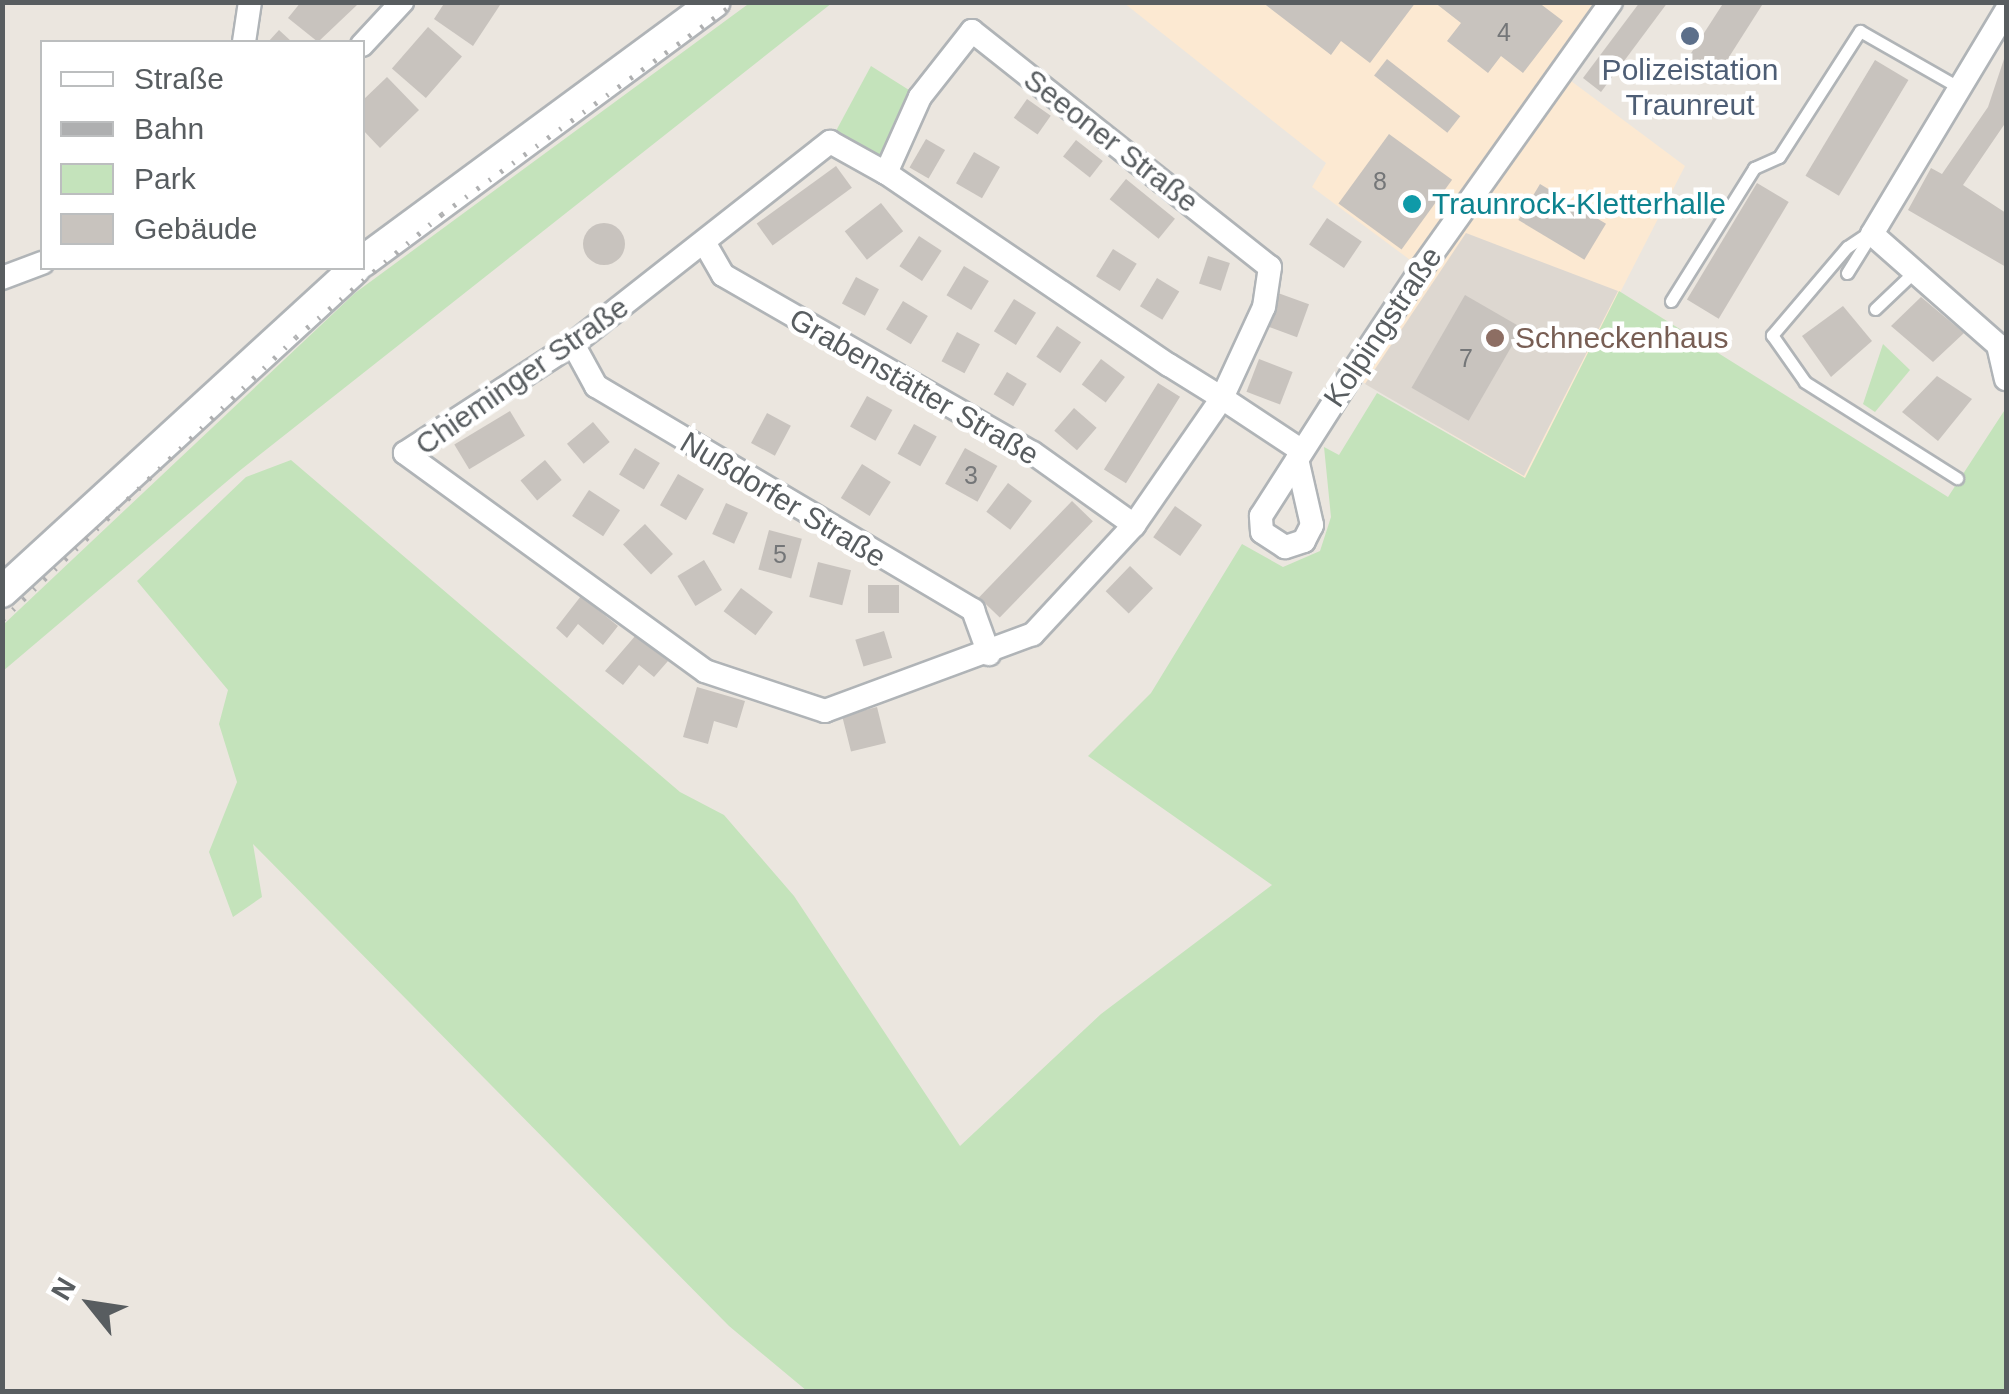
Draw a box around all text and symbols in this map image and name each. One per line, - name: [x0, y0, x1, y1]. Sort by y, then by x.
- house number: 4: [1497, 17, 1511, 47]
- marker: Polizeistation Traunreut: [1679, 25, 1701, 47]
- legend: [40, 40, 365, 270]
- place label: Polizeistation Traunreut: [1602, 52, 1778, 122]
- text: Straße: [134, 62, 224, 95]
- street label: Seeoner Straße: [1016, 62, 1206, 220]
- text: Bahn: [134, 112, 204, 145]
- text: Park: [134, 162, 196, 195]
- house number: 8: [1373, 166, 1387, 196]
- place label: Traunrock-Kletterhalle: [1432, 186, 1726, 222]
- marker: Traunrock-Kletterhalle: [1401, 193, 1423, 215]
- text: Gebäude: [134, 212, 257, 245]
- street label: Kolpingstraße: [1316, 240, 1450, 414]
- street label: Chieminger Straße: [409, 289, 635, 463]
- street label: Grabenstätter Straße: [783, 301, 1045, 473]
- place label: Schneckenhaus: [1515, 320, 1728, 356]
- marker: Schneckenhaus: [1484, 327, 1506, 349]
- house number: 7: [1459, 343, 1473, 373]
- street label: Nußdorfer Straße: [674, 424, 892, 576]
- house number: 3: [964, 460, 978, 490]
- house number: 5: [773, 539, 787, 569]
- north arrow: [40, 1254, 140, 1354]
- text: N: [45, 1272, 82, 1305]

